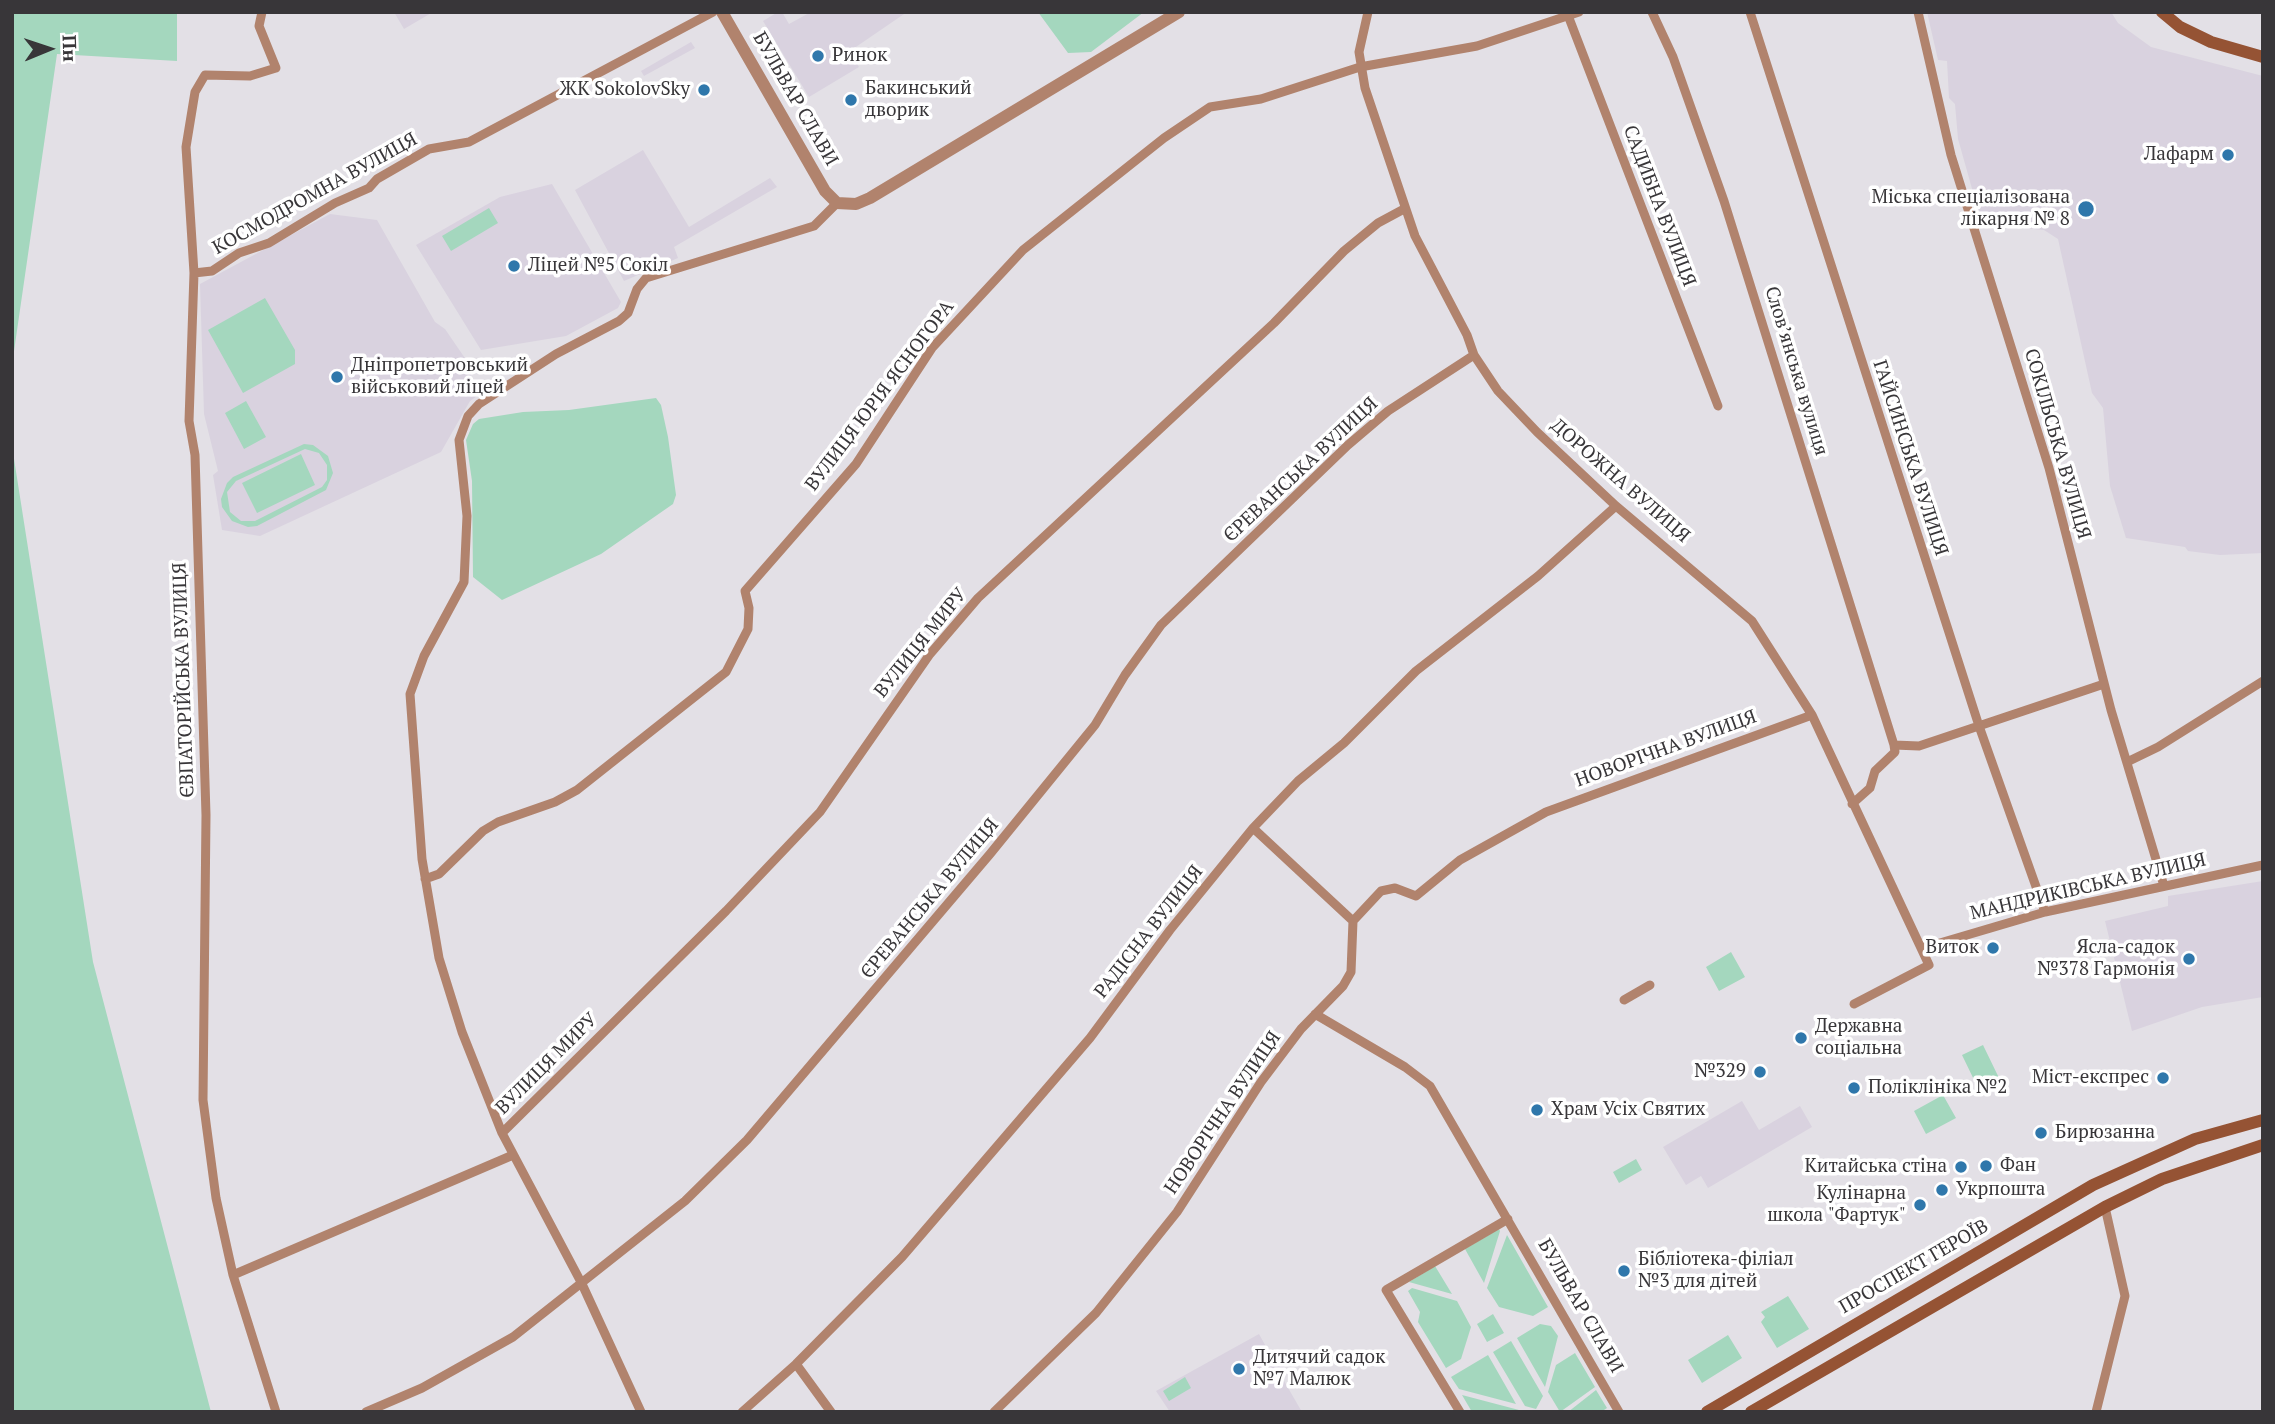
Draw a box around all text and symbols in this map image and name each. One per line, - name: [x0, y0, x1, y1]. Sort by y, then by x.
- north arrow: [14, 14, 84, 84]
- street label: БУЛЬВАР СЛАВИ: [747, 28, 843, 170]
- text: Пн: [58, 34, 83, 62]
- place label: Ринок: [832, 45, 887, 67]
- marker: Ринок: [810, 48, 826, 64]
- place label: Бакинський дворик: [865, 78, 972, 122]
- place label: ЖК SokolovSky: [559, 79, 690, 101]
- marker: ЖК SokolovSky: [696, 82, 712, 98]
- marker: Бакинський дворик: [843, 92, 859, 108]
- street label: САДИБНА ВУЛИЦЯ: [1618, 122, 1700, 290]
- street label: КОСМОДРОМНА ВУЛИЦЯ: [209, 128, 421, 260]
- place label: Лафарм: [2144, 144, 2214, 166]
- marker: Лафарм: [2220, 147, 2236, 163]
- place label: Міська спеціалізована лікарня № 8: [1871, 187, 2070, 231]
- marker: Міська спеціалізована лікарня № 8: [2076, 199, 2096, 219]
- place label: Ліцей №5 Сокіл: [528, 255, 668, 277]
- marker: Ліцей №5 Сокіл: [506, 258, 522, 274]
- street label: Словʼянська вулиця: [1759, 284, 1833, 458]
- street label: ВУЛИЦЯ ЮРІЯ ЯСНОГОРА: [801, 296, 959, 496]
- street label: СОКІЛЬСЬКА ВУЛИЦЯ: [2019, 346, 2095, 542]
- place label: Дніпропетровський військовий ліцей: [351, 355, 528, 399]
- street label: ГАЙСИНСЬКА ВУЛИЦЯ: [1868, 357, 1952, 559]
- marker: Дніпропетровський військовий ліцей: [329, 369, 345, 385]
- street label: ЄРЕВАНСЬКА ВУЛИЦЯ: [1219, 393, 1383, 547]
- street label: ДОРОЖНА ВУЛИЦЯ: [1546, 414, 1694, 548]
- street label: ЄВПАТОРІЙСЬКА ВУЛИЦЯ: [168, 562, 200, 798]
- street label: ВУЛИЦЯ МИРУ: [870, 584, 972, 702]
- street label: НОВОРІЧНА ВУЛИЦЯ: [1572, 706, 1760, 792]
- street label: ЄРЕВАНСЬКА ВУЛИЦЯ: [856, 814, 1004, 984]
- street label: МАНДРИКІВСЬКА ВУЛИЦЯ: [1968, 849, 2208, 925]
- street label: РАДІСНА ВУЛИЦЯ: [1090, 861, 1208, 1003]
- place label: Виток: [1925, 937, 1979, 959]
- place label: Ясла-садок №378 Гармонія: [2037, 937, 2175, 981]
- marker: Виток: [1985, 940, 2001, 956]
- marker: Ясла-садок №378 Гармонія: [2181, 951, 2197, 967]
- street label: ВУЛИЦЯ МИРУ: [491, 1008, 603, 1120]
- place label: Державна соціальна: [1815, 1016, 1902, 1060]
- street label: НОВОРІЧНА ВУЛИЦЯ: [1160, 1027, 1286, 1199]
- marker: Державна соціальна: [1793, 1030, 1809, 1046]
- place label: №329: [1694, 1061, 1746, 1083]
- marker: №329: [1752, 1064, 1768, 1080]
- place label: Міст-експрес: [2032, 1067, 2149, 1089]
- marker: Міст-експрес: [2155, 1070, 2171, 1086]
- place label: Поліклініка №2: [1868, 1077, 2007, 1099]
- marker: Поліклініка №2: [1846, 1080, 1862, 1096]
- place label: Храм Усіх Святих: [1551, 1099, 1705, 1121]
- marker: Храм Усіх Святих: [1529, 1102, 1545, 1118]
- place label: Бирюзанна: [2055, 1122, 2155, 1144]
- marker: Бирюзанна: [2033, 1125, 2049, 1141]
- place label: Фан: [2000, 1155, 2036, 1177]
- place label: Китайська стіна: [1805, 1156, 1947, 1178]
- marker: Фан: [1978, 1158, 1994, 1174]
- marker: Китайська стіна: [1953, 1159, 1969, 1175]
- place label: Укрпошта: [1956, 1179, 2045, 1201]
- marker: Укрпошта: [1934, 1182, 1950, 1198]
- place label: Кулінарна школа "Фартук": [1767, 1183, 1906, 1227]
- marker: Кулінарна школа "Фартук": [1912, 1197, 1928, 1213]
- street label: ПРОСПЕКТ ГЕРОЇВ: [1835, 1215, 1993, 1319]
- street label: БУЛЬВАР СЛАВИ: [1532, 1235, 1628, 1377]
- place label: Бібліотека-філіал №3 для дітей: [1638, 1249, 1793, 1293]
- marker: Бібліотека-філіал №3 для дітей: [1616, 1263, 1632, 1279]
- place label: Дитячий садок №7 Малюк: [1253, 1347, 1385, 1391]
- marker: Дитячий садок №7 Малюк: [1231, 1361, 1247, 1377]

